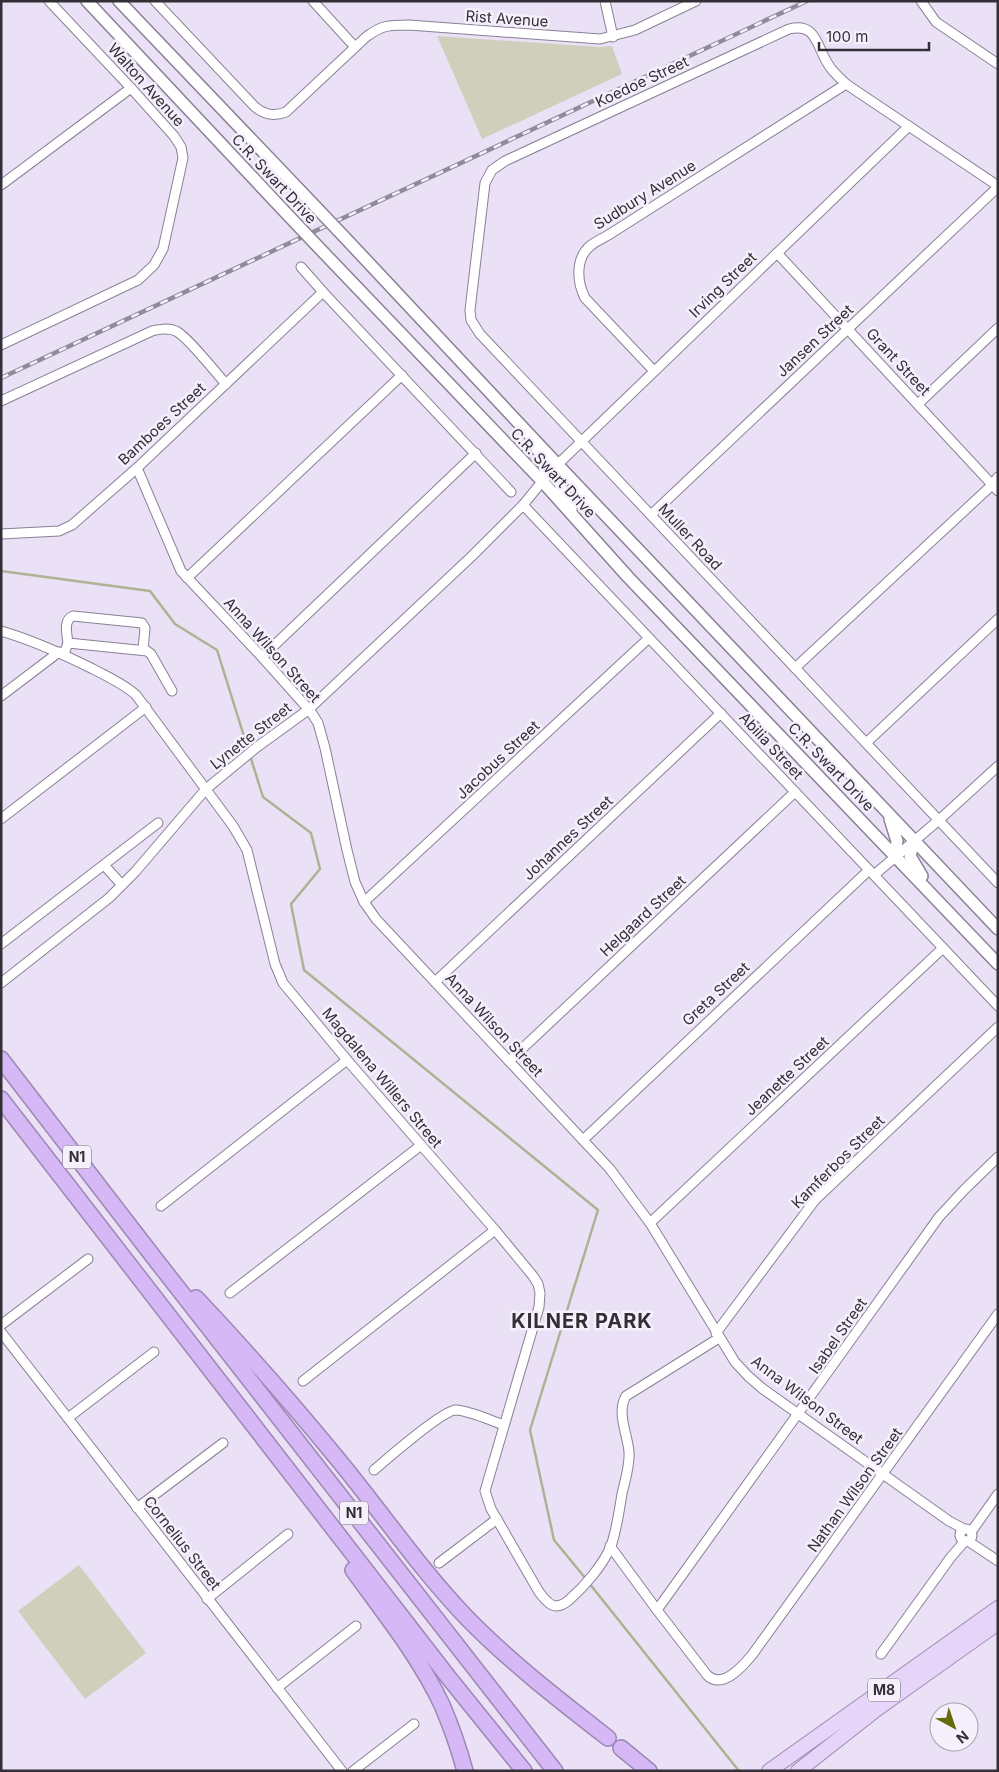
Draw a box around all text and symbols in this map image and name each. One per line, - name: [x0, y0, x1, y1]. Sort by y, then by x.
- street label: Rist Avenue: [465, 6, 549, 31]
- scale bar: [819, 20, 929, 52]
- text: 100 m: [826, 27, 868, 46]
- street label: Walton Avenue: [104, 39, 189, 130]
- street label: Koedoe Street: [592, 52, 692, 111]
- street label: C.R. Swart Drive: [228, 130, 321, 228]
- street label: Sudbury Avenue: [590, 156, 699, 234]
- street label: Irving Street: [685, 248, 760, 322]
- street label: Jansen Street: [772, 300, 857, 381]
- street label: Grant Street: [862, 324, 935, 399]
- street label: Bamboes Street: [114, 378, 209, 469]
- street label: C.R. Swart Drive: [507, 424, 600, 522]
- street label: Muller Road: [655, 499, 726, 574]
- street label: Anna Wilson Street: [220, 593, 325, 706]
- street label: Lynette Street: [206, 698, 295, 773]
- street label: Abilia Street: [735, 708, 807, 783]
- street label: Jacobus Street: [452, 716, 543, 803]
- street label: C.R. Swart Drive: [784, 718, 878, 815]
- street label: Johannes Street: [519, 791, 617, 884]
- street label: Helgaard Street: [596, 871, 690, 960]
- street label: Greta Street: [678, 958, 753, 1030]
- street label: Anna Wilson Street: [441, 969, 547, 1081]
- street label: Magdalena Willers Street: [318, 1004, 447, 1152]
- street label: Jeanette Street: [741, 1032, 833, 1119]
- street label: Kamferbos Street: [787, 1111, 888, 1212]
- road number: N1: [63, 1146, 91, 1168]
- street label: Isabel Street: [804, 1294, 871, 1377]
- district label: KILNER PARK: [511, 1309, 653, 1333]
- street label: Anna Wilson Street: [748, 1351, 867, 1448]
- street label: Nathan Wilson Street: [803, 1424, 906, 1556]
- street label: Cornelius Street: [140, 1492, 225, 1594]
- road number: N1: [340, 1502, 368, 1525]
- road number: M8: [868, 1678, 900, 1702]
- north arrow: [929, 1702, 979, 1752]
- text: N: [953, 1727, 972, 1747]

